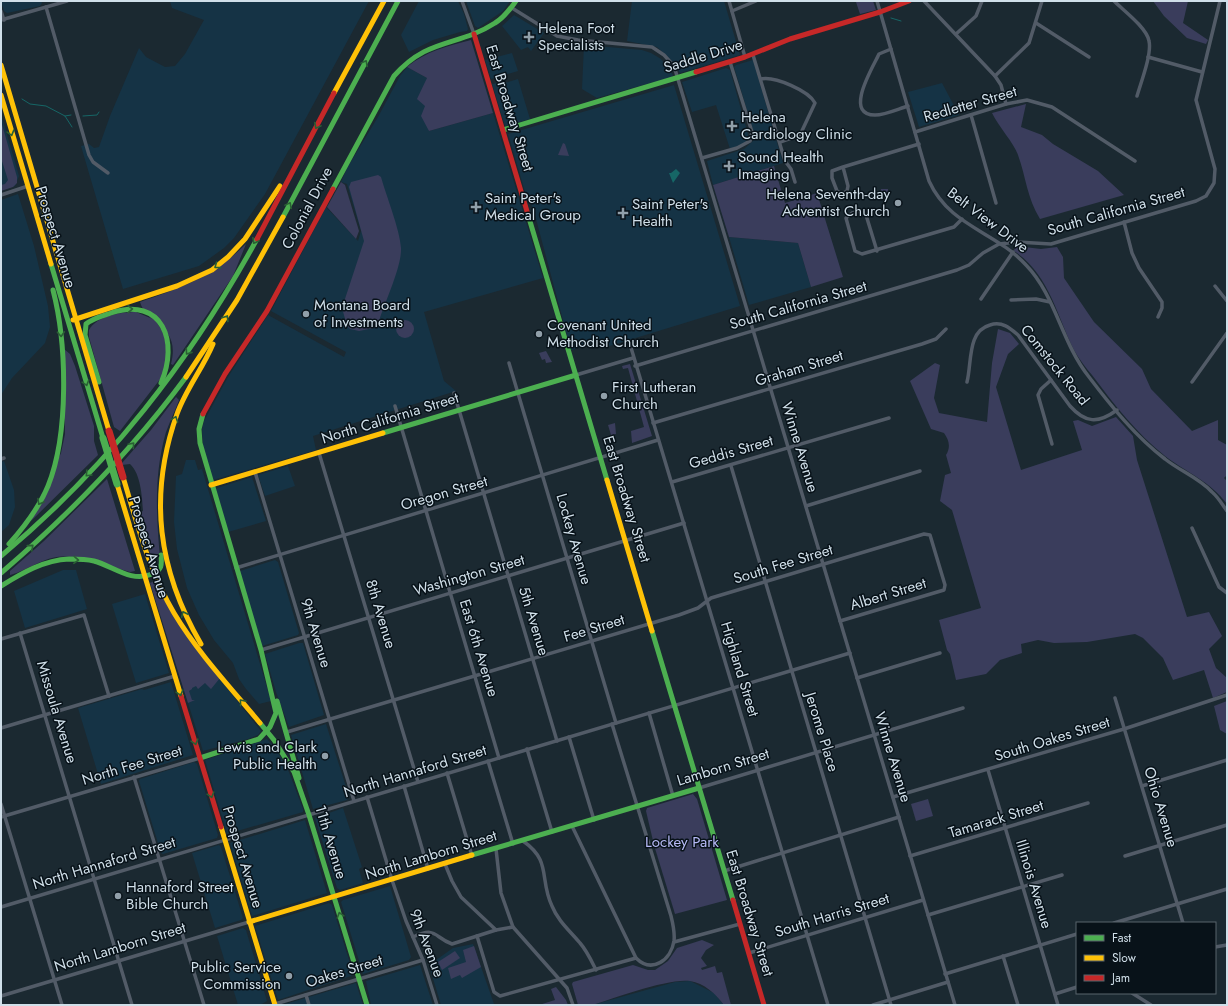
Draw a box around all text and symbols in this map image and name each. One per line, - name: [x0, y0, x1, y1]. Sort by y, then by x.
- place label: Helena Foot Specialists: [538, 17, 615, 56]
- marker: Helena Foot Specialists: [523, 31, 535, 43]
- street label: Saddle Drive: [661, 33, 745, 78]
- street label: East Broadway Street: [480, 42, 540, 174]
- one-way arrow: [360, 60, 368, 67]
- street label: Redletter Street: [921, 80, 1020, 128]
- place label: Helena Cardiology Clinic: [741, 106, 852, 145]
- marker: Helena Cardiology Clinic: [726, 120, 738, 132]
- one-way arrow: [314, 122, 322, 130]
- one-way arrow: [7, 130, 15, 136]
- place label: Sound Health Imaging: [738, 146, 824, 185]
- marker: Sound Health Imaging: [723, 160, 735, 172]
- street label: Colonial Drive: [276, 163, 338, 253]
- street label: South California Street: [1045, 181, 1188, 241]
- street label: Belt View Drive: [943, 182, 1034, 258]
- street label: Prospect Avenue: [30, 183, 82, 291]
- place label: Helena Seventh-day Adventist Church: [766, 183, 890, 222]
- place label: Saint Peter's Medical Group: [485, 187, 581, 226]
- place label: Saint Peter's Health: [632, 193, 708, 232]
- marker: Helena Seventh-day Adventist Church: [893, 198, 903, 208]
- marker: Saint Peter's Medical Group: [470, 201, 482, 213]
- one-way arrow: [284, 202, 292, 209]
- marker: Saint Peter's Health: [617, 207, 629, 219]
- one-way arrow: [253, 237, 260, 244]
- one-way arrow: [214, 261, 221, 268]
- street label: South California Street: [727, 275, 870, 335]
- place label: Montana Board of Investments: [314, 294, 410, 333]
- one-way arrow: [127, 305, 133, 314]
- marker: Montana Board of Investments: [301, 309, 311, 319]
- place label: Covenant United Methodist Church: [547, 314, 659, 353]
- one-way arrow: [221, 315, 228, 322]
- street label: Comstock Road: [1015, 320, 1095, 410]
- marker: Covenant United Methodist Church: [534, 329, 544, 339]
- one-way arrow: [57, 331, 66, 337]
- street label: Graham Street: [752, 344, 846, 392]
- one-way arrow: [185, 348, 193, 355]
- place label: First Lutheran Church: [612, 376, 696, 415]
- one-way arrow: [81, 379, 90, 386]
- street label: North California Street: [319, 387, 462, 449]
- marker: First Lutheran Church: [599, 391, 609, 401]
- street label: Winne Avenue: [776, 399, 824, 495]
- one-way arrow: [171, 416, 179, 423]
- street label: Geddis Street: [686, 429, 776, 475]
- street label: East Broadway Street: [597, 433, 657, 565]
- one-way arrow: [127, 442, 134, 450]
- one-way arrow: [86, 470, 93, 477]
- street label: Oregon Street: [398, 470, 490, 516]
- street label: Lockey Avenue: [550, 491, 598, 587]
- street label: Prospect Avenue: [123, 493, 175, 601]
- one-way arrow: [37, 498, 45, 505]
- street label: South Fee Street: [731, 538, 836, 590]
- one-way arrow: [26, 545, 33, 552]
- street label: Washington Street: [411, 549, 528, 601]
- one-way arrow: [73, 555, 79, 564]
- street label: Albert Street: [847, 572, 929, 616]
- street label: 8th Avenue: [360, 577, 402, 651]
- street label: 5th Avenue: [513, 584, 555, 658]
- street label: 9th Avenue: [295, 596, 337, 671]
- street label: East 6th Avenue: [454, 597, 504, 700]
- street label: Fee Street: [561, 608, 628, 648]
- one-way arrow: [181, 611, 189, 618]
- street label: Highland Street: [715, 619, 765, 720]
- street label: Missoula Avenue: [31, 658, 83, 766]
- street label: Jerome Place: [799, 688, 845, 775]
- one-way arrow: [175, 690, 184, 697]
- one-way arrow: [240, 699, 247, 706]
- street label: Winne Avenue: [869, 709, 917, 805]
- street label: South Oakes Street: [992, 711, 1113, 767]
- place label: Lewis and Clark Public Health: [217, 736, 317, 775]
- one-way arrow: [190, 738, 199, 745]
- street label: North Fee Street: [79, 739, 185, 791]
- street label: North Hannaford Street: [341, 739, 490, 803]
- street label: Lamborn Street: [674, 742, 772, 792]
- marker: Lewis and Clark Public Health: [320, 751, 330, 761]
- street label: Ohio Avenue: [1138, 764, 1184, 850]
- one-way arrow: [206, 792, 215, 799]
- street label: Tamarack Street: [946, 794, 1046, 844]
- street label: 11th Avenue: [309, 802, 353, 882]
- street label: Prospect Avenue: [217, 803, 269, 911]
- street label: North Lamborn Street: [362, 824, 500, 885]
- street label: North Hannaford Street: [30, 831, 179, 895]
- park label: Lockey Park: [645, 831, 719, 853]
- street label: Illinois Avenue: [1010, 837, 1058, 931]
- street label: East Broadway Street: [720, 847, 780, 979]
- place label: Hannaford Street Bible Church: [126, 876, 234, 915]
- street label: South Harris Street: [772, 887, 892, 943]
- marker: Hannaford Street Bible Church: [113, 891, 123, 901]
- street label: 9th Avenue: [404, 906, 450, 980]
- one-way arrow: [336, 912, 345, 919]
- street label: North Lamborn Street: [51, 916, 189, 977]
- legend: [1076, 922, 1216, 994]
- text: Fast: [1112, 929, 1131, 947]
- street label: Oakes Street: [303, 949, 386, 993]
- text: Slow: [1112, 949, 1137, 967]
- place label: Public Service Commission: [191, 956, 281, 995]
- text: Jam: [1110, 969, 1130, 987]
- marker: Public Service Commission: [284, 971, 294, 981]

